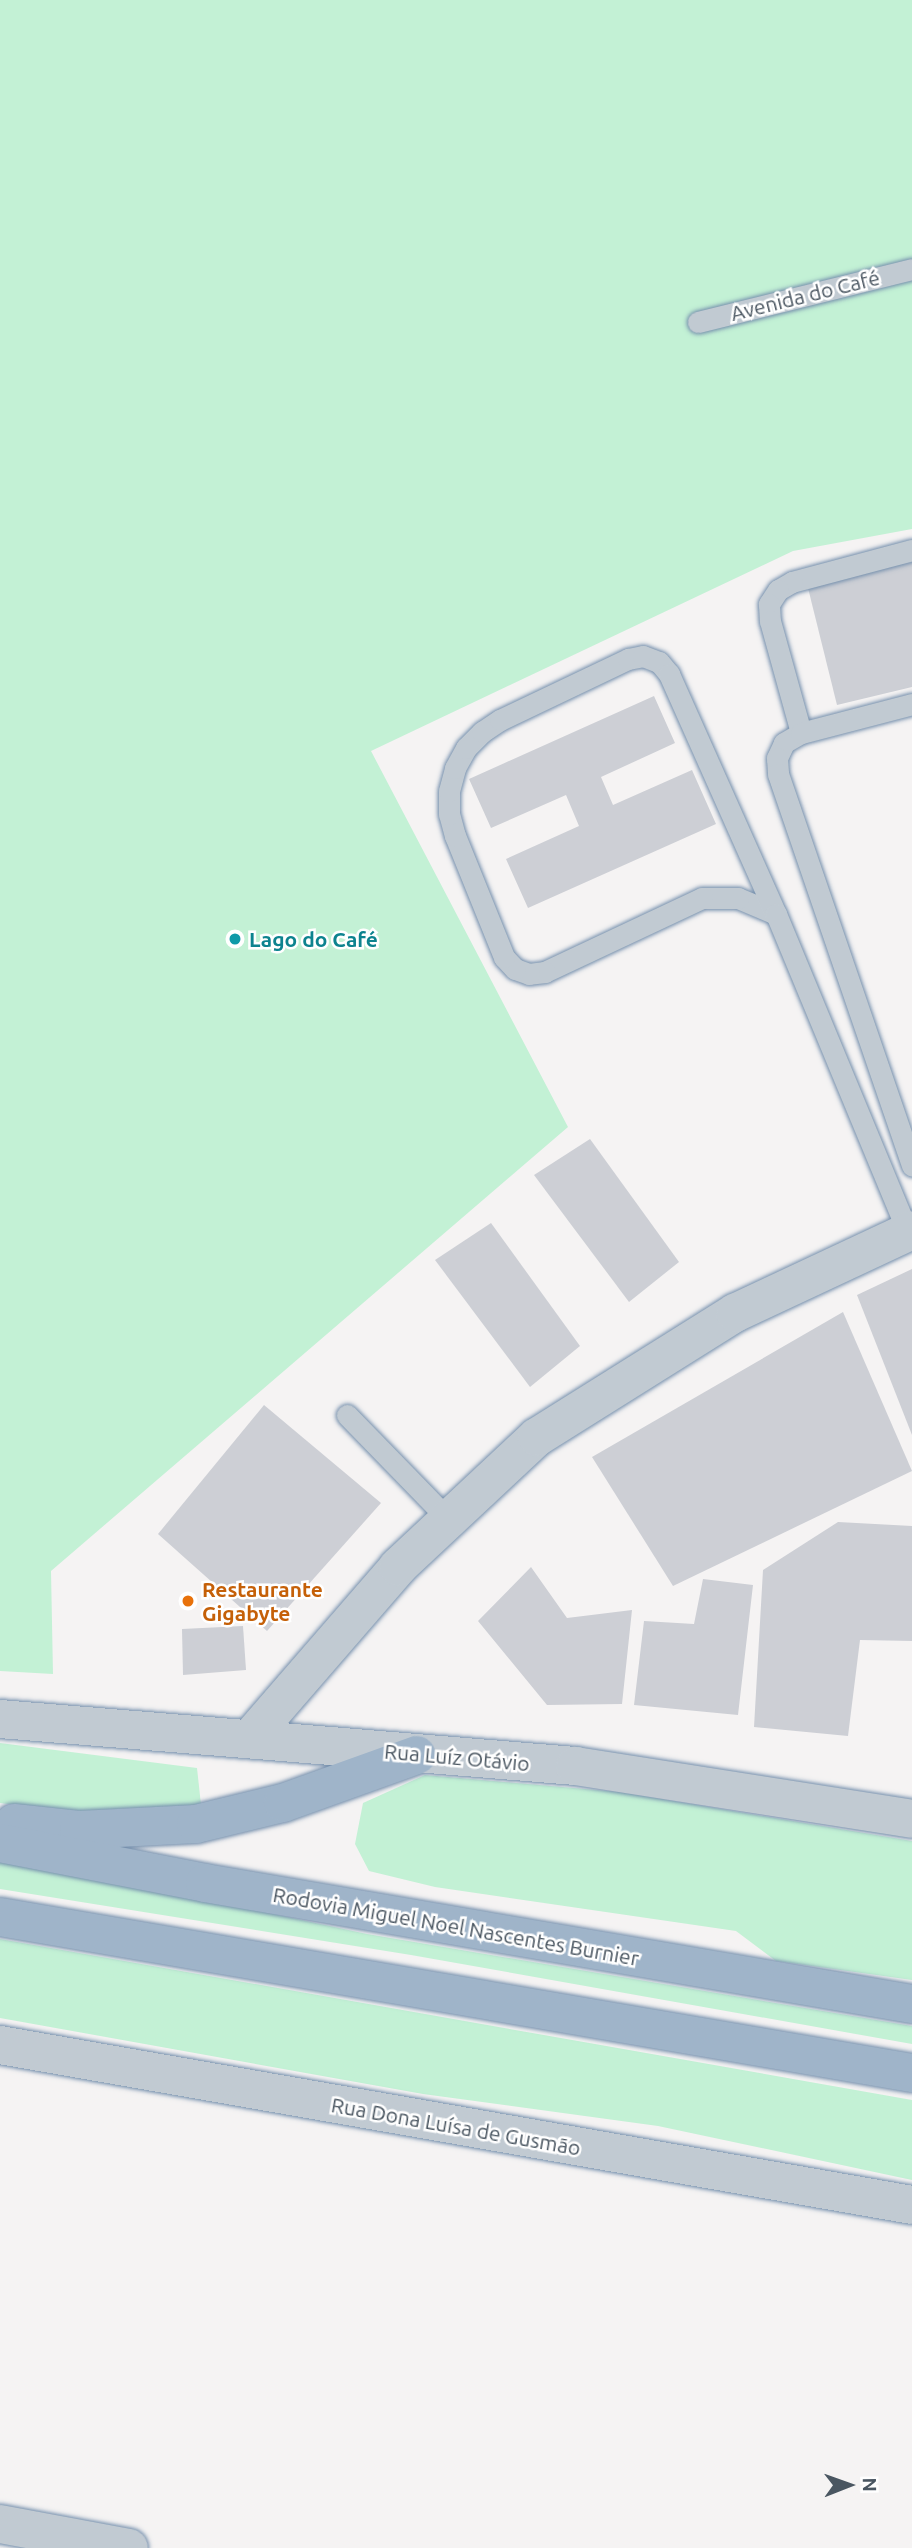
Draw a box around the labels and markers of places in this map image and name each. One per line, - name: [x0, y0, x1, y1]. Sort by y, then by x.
- place label: Lago do Café: [249, 926, 378, 952]
- marker: Lago do Café: [227, 931, 243, 947]
- place label: Restaurante Gigabyte: [202, 1576, 323, 1626]
- marker: Restaurante Gigabyte: [180, 1593, 196, 1609]

